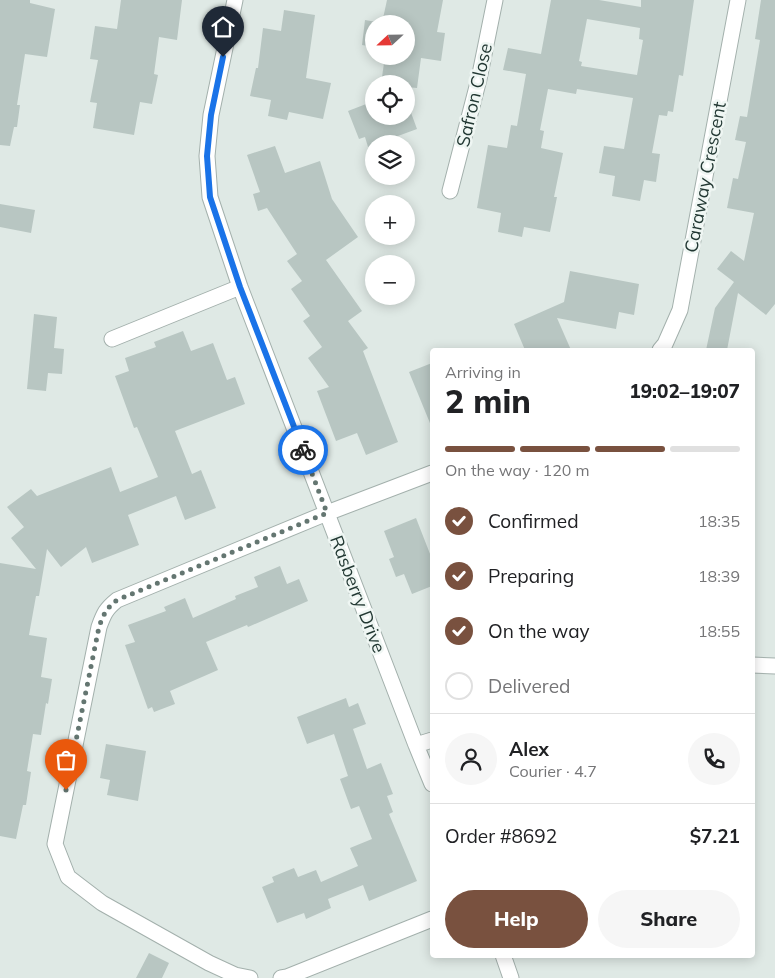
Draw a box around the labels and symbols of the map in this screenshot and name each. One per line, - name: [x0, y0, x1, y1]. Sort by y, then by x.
- pin: [202, 6, 244, 57]
- north arrow: [365, 15, 415, 65]
- street label: Safron Close: [451, 41, 497, 149]
- street label: Caraway Crescent: [679, 100, 731, 254]
- courier: [278, 425, 328, 475]
- street label: Rasberry Drive: [325, 532, 391, 656]
- pin: [45, 739, 87, 790]

